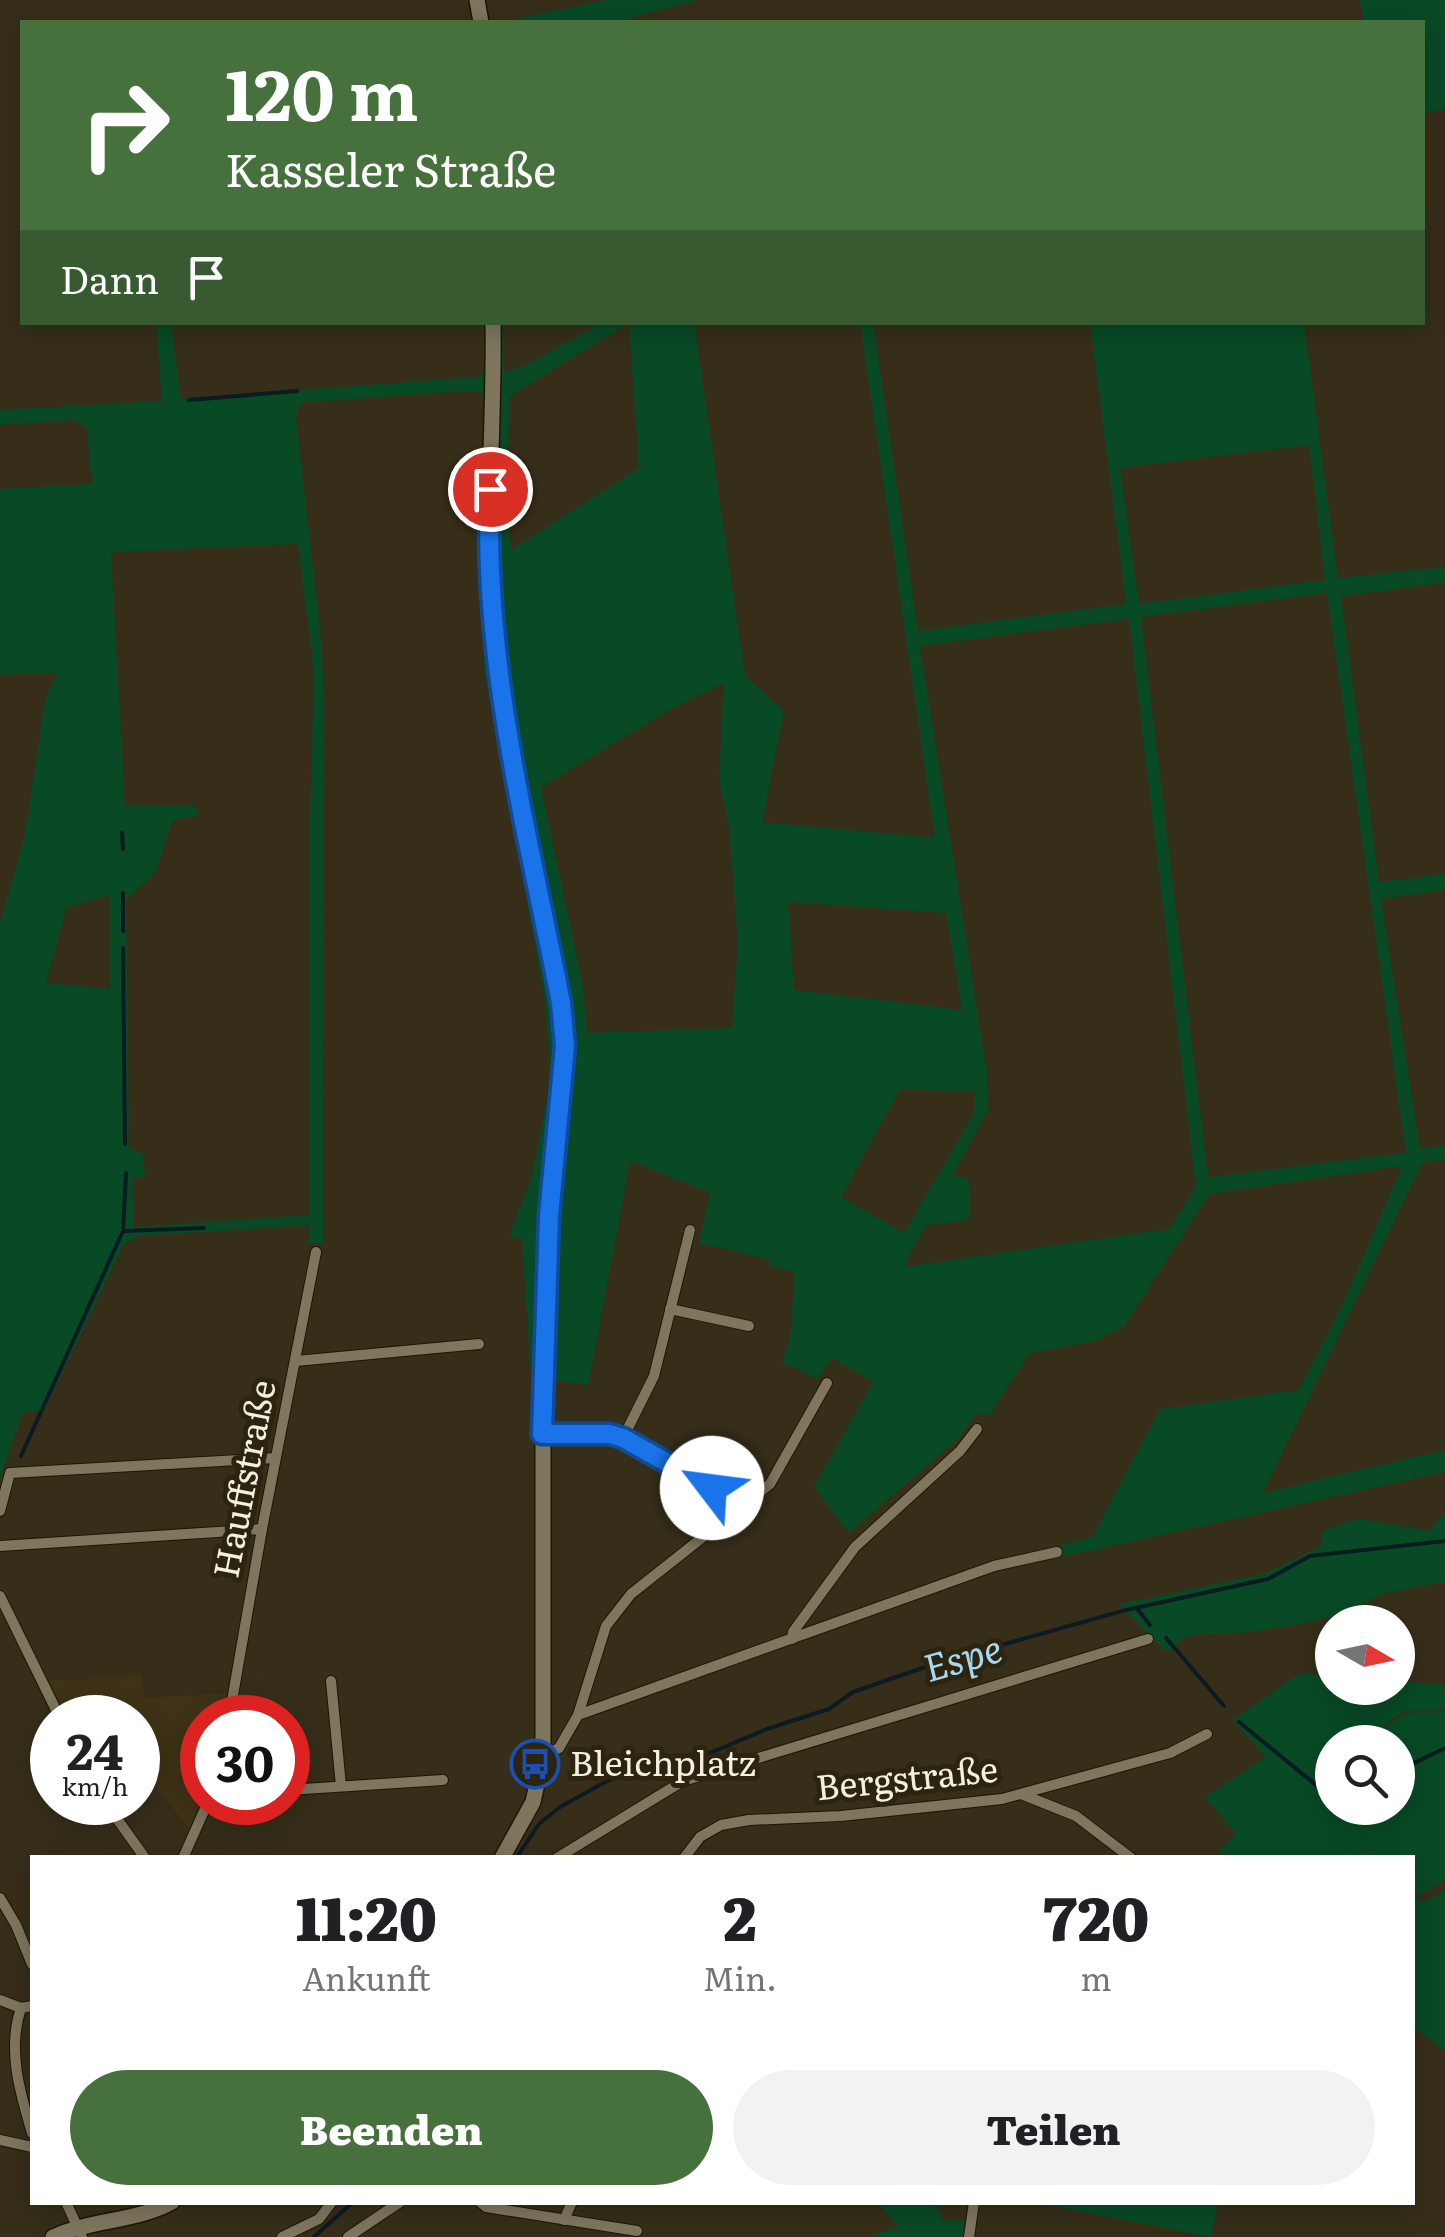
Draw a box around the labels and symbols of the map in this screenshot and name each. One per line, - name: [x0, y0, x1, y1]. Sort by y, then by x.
- pin: [448, 447, 533, 532]
- street label: Hauffstraße: [197, 1375, 287, 1582]
- position arrow: [660, 1436, 764, 1540]
- north arrow: [1315, 1605, 1415, 1705]
- water label: Espe: [916, 1617, 1008, 1694]
- speed limit sign: 30: [180, 1695, 310, 1825]
- place label: Bleichplatz: [570, 1735, 756, 1787]
- bus stop icon: Bleichplatz: [509, 1738, 561, 1790]
- street label: Bergstraße: [813, 1741, 1000, 1811]

